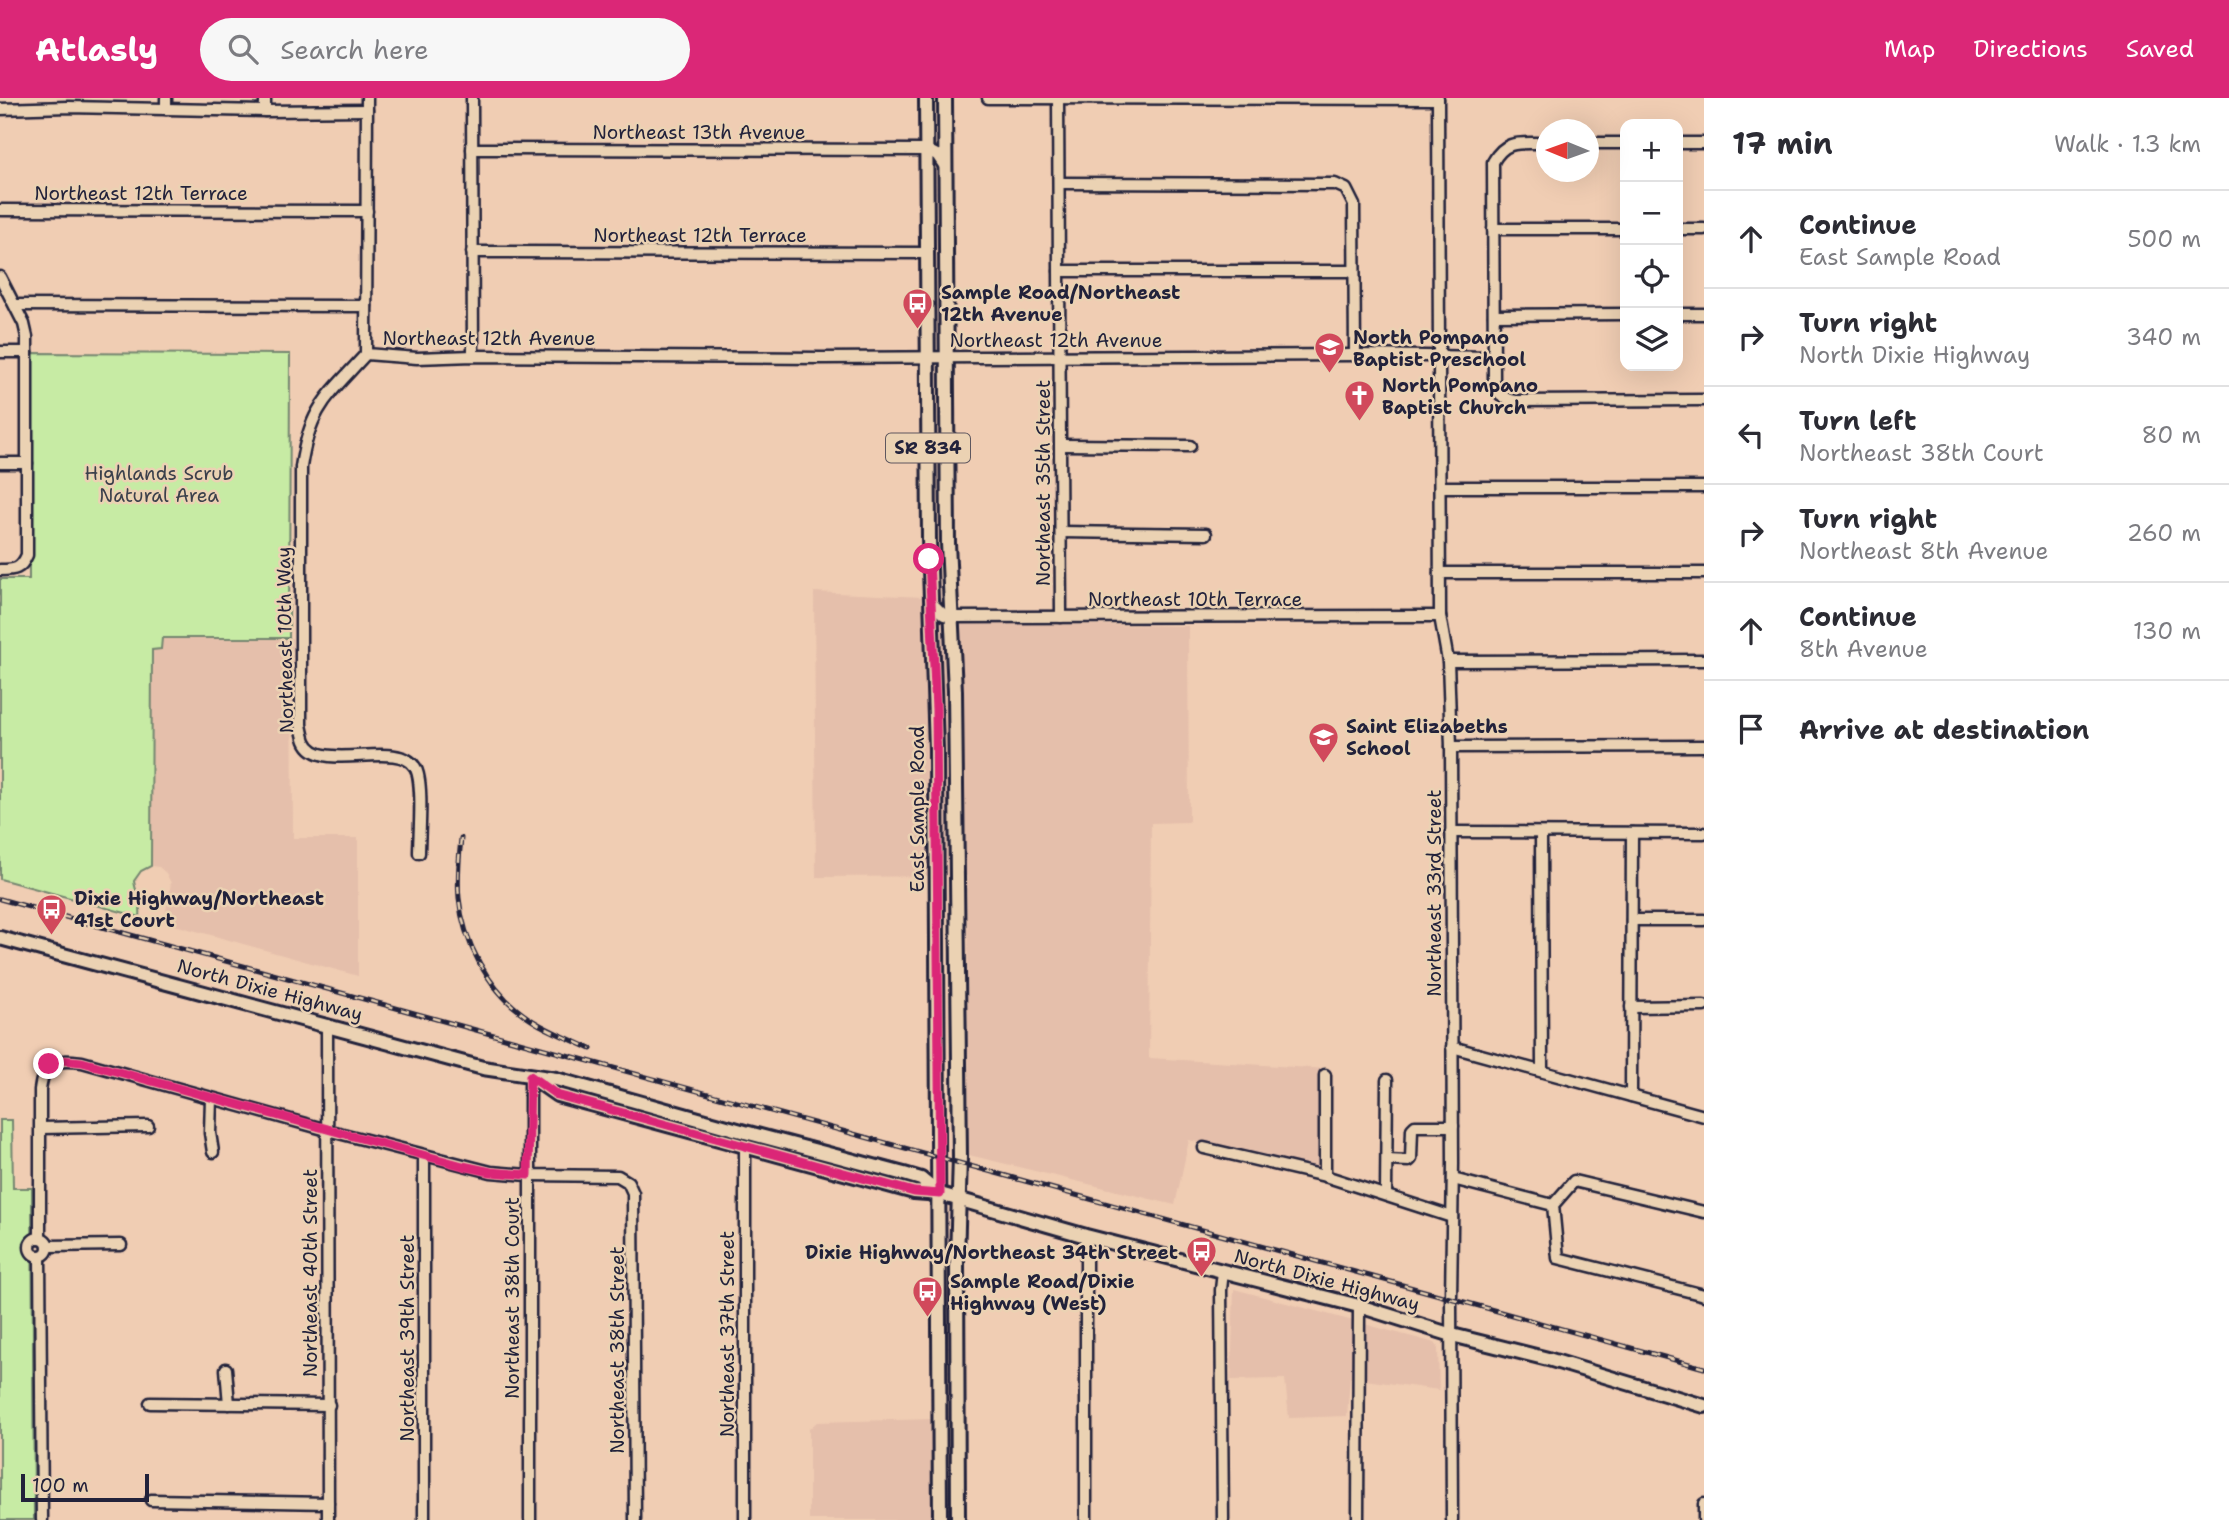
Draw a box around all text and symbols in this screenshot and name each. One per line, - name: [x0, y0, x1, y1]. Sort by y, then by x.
- search box: [200, 18, 690, 81]
- text: Atlasly: [35, 27, 158, 72]
- icon: search: [224, 30, 262, 68]
- text: Search here: [280, 32, 429, 67]
- text: Map: [1884, 33, 1935, 65]
- text: Directions: [1973, 33, 2088, 65]
- text: Saved: [2126, 33, 2194, 65]
- north arrow: [1536, 119, 1599, 182]
- map controls: [1620, 119, 1683, 371]
- button: +: [1620, 119, 1683, 182]
- street label: Northeast 13th Avenue: [592, 120, 806, 145]
- text: 17 min: [1732, 123, 1833, 164]
- text: Walk · 1.3 km: [2054, 129, 2201, 159]
- street label: Northeast 12th Terrace: [34, 181, 248, 206]
- button: −: [1620, 182, 1683, 245]
- text: Continue: [1799, 207, 1917, 242]
- icon: ahead: [1732, 220, 1770, 258]
- street label: Northeast 12th Terrace: [593, 223, 807, 248]
- text: 500 m: [2127, 224, 2201, 254]
- text: East Sample Road: [1799, 242, 2001, 272]
- button: locate: [1620, 245, 1683, 308]
- place label: Sample Road/Northeast 12th Avenue: [941, 280, 1180, 327]
- bus stop icon: Sample Road/Northeast 12th Avenue: [901, 286, 935, 330]
- text: Turn right: [1799, 305, 1937, 340]
- button: layers: [1620, 308, 1683, 371]
- icon: right: [1732, 318, 1770, 356]
- text: 340 m: [2126, 322, 2201, 352]
- place label: North Pompano Baptist Preschool: [1353, 325, 1526, 372]
- street label: Northeast 12th Avenue: [383, 326, 595, 351]
- street label: Northeast 12th Avenue: [950, 328, 1162, 353]
- school or university icon: North Pompano Baptist Preschool: [1313, 331, 1347, 375]
- text: North Dixie Highway: [1799, 340, 2030, 370]
- place label: North Pompano Baptist Church: [1382, 373, 1538, 420]
- church icon: North Pompano Baptist Church: [1342, 379, 1376, 423]
- street label: Northeast 35th Street: [1031, 380, 1056, 586]
- text: Turn left: [1799, 403, 1916, 438]
- icon: left: [1732, 416, 1770, 454]
- text: 80 m: [2142, 420, 2201, 450]
- road number: SR 834: [886, 434, 970, 462]
- text: Northeast 38th Court: [1799, 438, 2044, 468]
- park label: Highlands Scrub Natural Area: [85, 461, 233, 508]
- text: Turn right: [1799, 501, 1937, 536]
- icon: right: [1732, 514, 1770, 552]
- text: 260 m: [2127, 518, 2201, 548]
- text: Northeast 8th Avenue: [1799, 536, 2048, 566]
- route start: [913, 543, 944, 574]
- street label: Northeast 10th Way: [271, 546, 299, 734]
- street label: Northeast 10th Terrace: [1088, 587, 1302, 612]
- text: Continue: [1799, 599, 1917, 634]
- icon: ahead: [1732, 612, 1770, 650]
- text: 130 m: [2133, 616, 2201, 646]
- text: 8th Avenue: [1799, 634, 1928, 664]
- icon: arrive: [1732, 710, 1770, 748]
- text: Arrive at destination: [1799, 712, 2089, 747]
- place label: Saint Elizabeths School: [1346, 714, 1508, 761]
- school or university icon: Saint Elizabeths School: [1306, 720, 1340, 764]
- street label: East Sample Road: [905, 726, 930, 892]
- street label: Northeast 33rd Street: [1422, 789, 1447, 997]
- place label: Dixie Highway/Northeast 41st Court: [74, 886, 324, 933]
- bus stop icon: Dixie Highway/Northeast 41st Court: [34, 892, 68, 936]
- street label: North Dixie Highway: [175, 953, 365, 1027]
- route end: [33, 1048, 64, 1079]
- street label: Northeast 40th Street: [298, 1169, 323, 1377]
- street label: Northeast 38th Court: [500, 1197, 525, 1399]
- street label: Northeast 37th Street: [715, 1231, 740, 1437]
- street label: Northeast 39th Street: [395, 1234, 420, 1442]
- bus stop icon: Dixie Highway/Northeast 34th Street: [1184, 1235, 1218, 1279]
- place label: Dixie Highway/Northeast 34th Street: [805, 1240, 1178, 1265]
- street label: North Dixie Highway: [1232, 1243, 1422, 1317]
- street label: Northeast 38th Street: [605, 1246, 630, 1454]
- place label: Sample Road/Dixie Highway (West): [950, 1269, 1135, 1316]
- bus stop icon: Sample Road/Dixie Highway (West): [910, 1275, 944, 1319]
- scale bar: [21, 1471, 149, 1503]
- text: 100 m: [32, 1473, 89, 1498]

